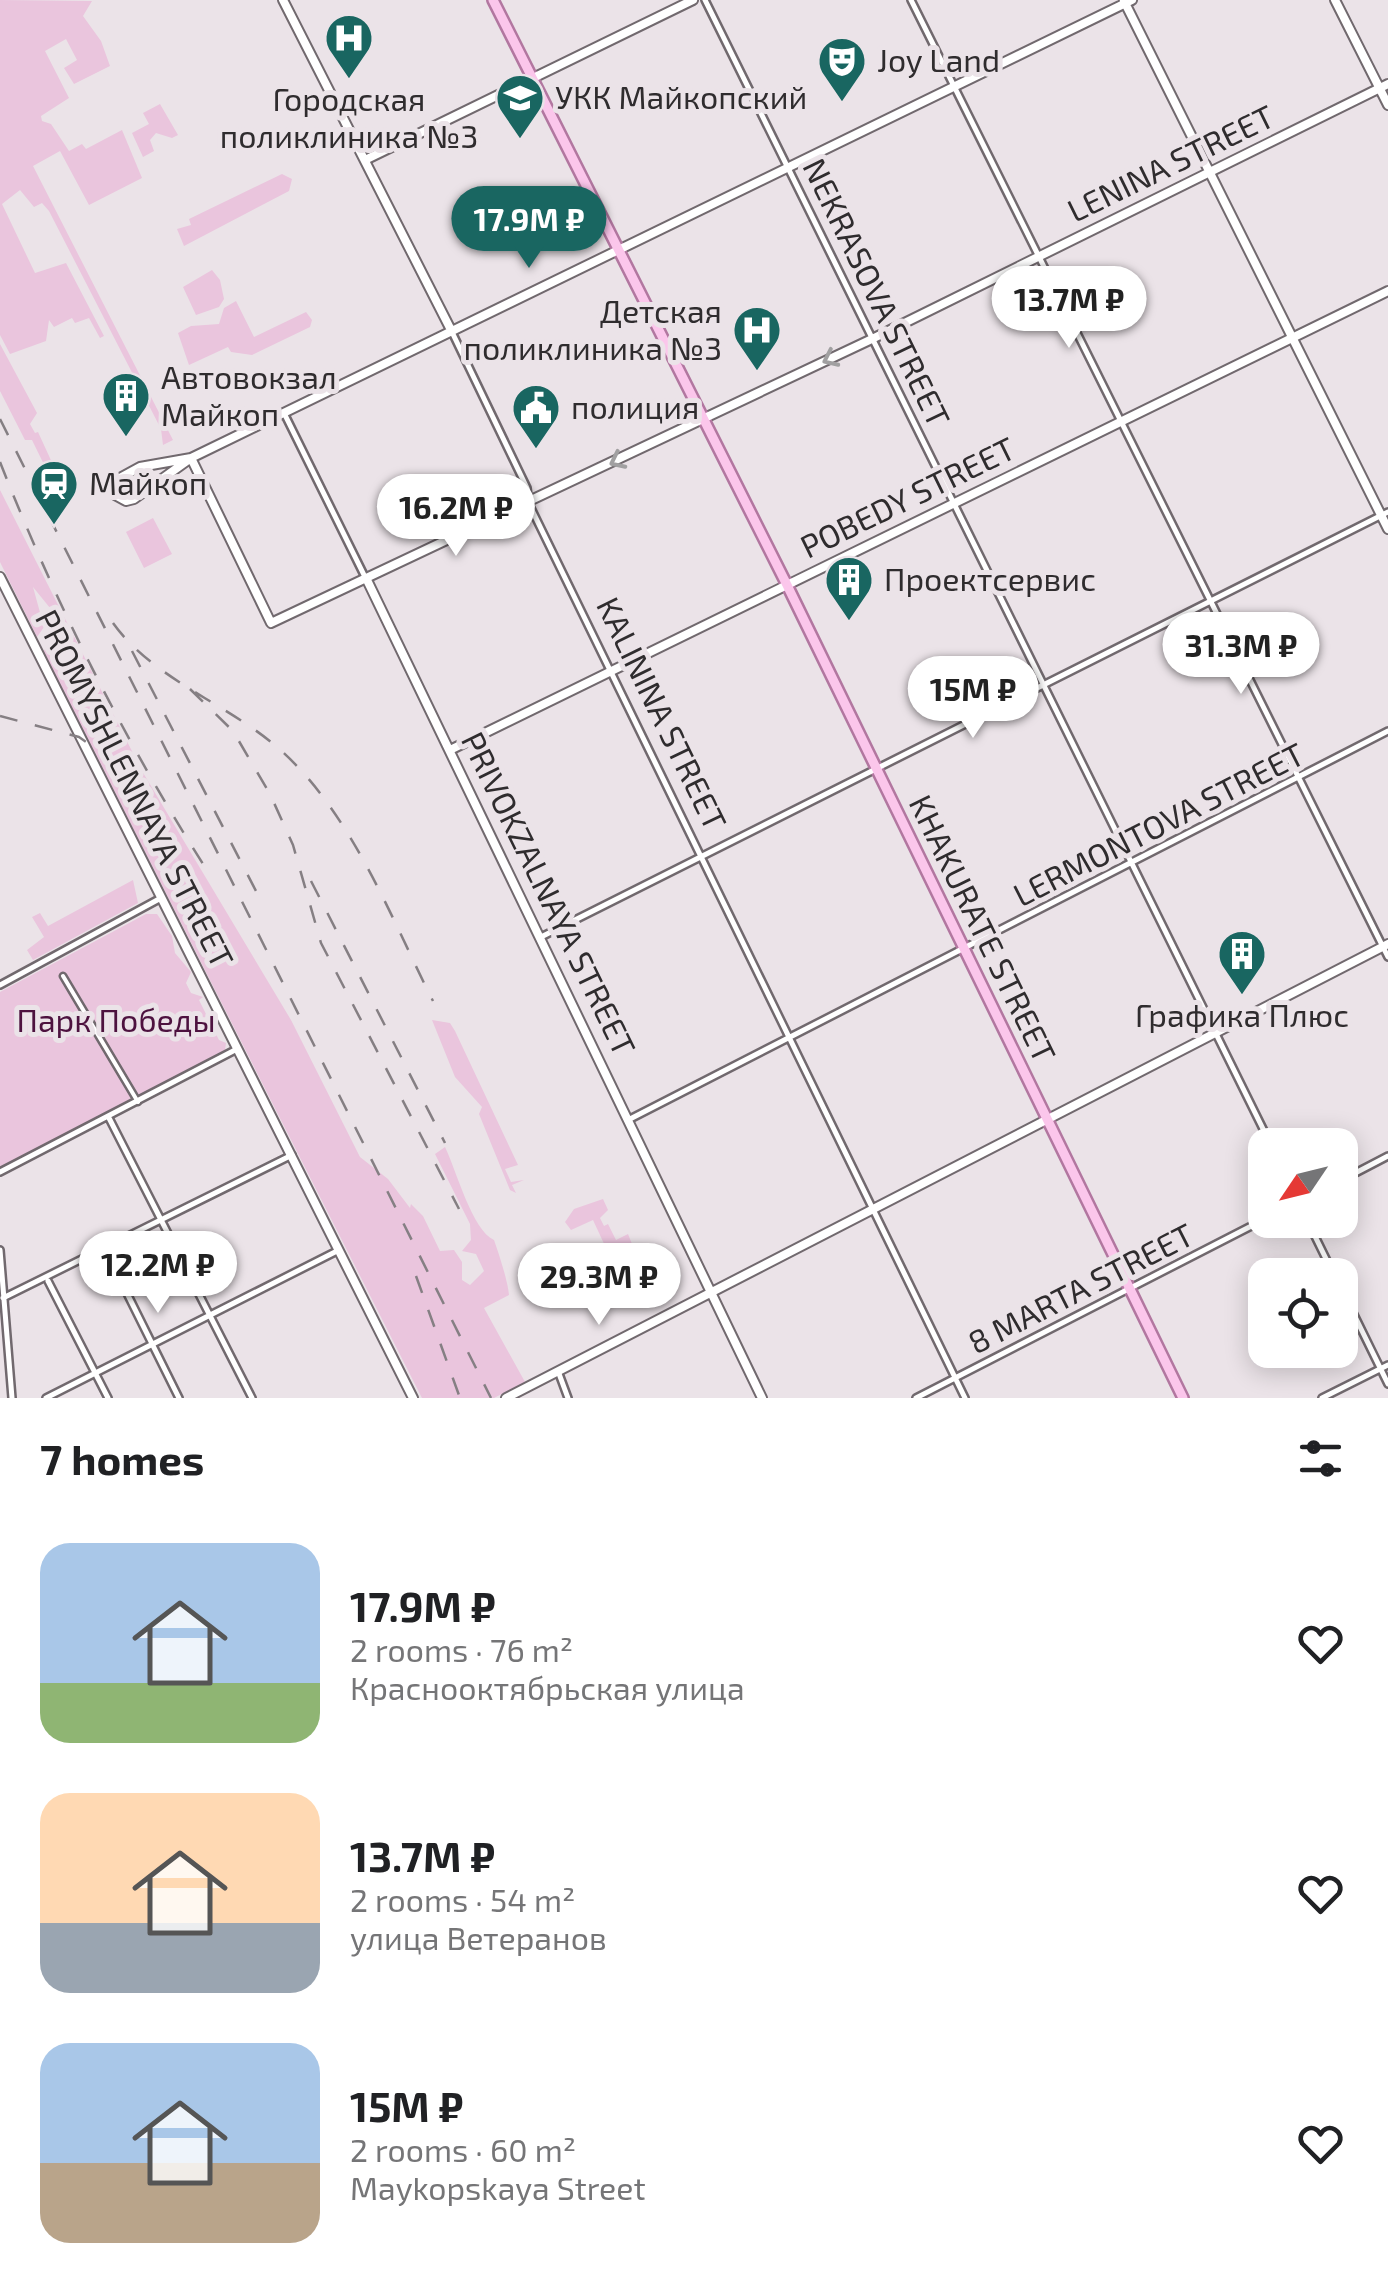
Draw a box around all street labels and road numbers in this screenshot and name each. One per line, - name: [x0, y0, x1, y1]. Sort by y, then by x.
- street label: LENINA STREET: [1061, 96, 1280, 229]
- street label: NEKRASOVA STREET: [796, 152, 959, 432]
- street label: POBEDY STREET: [794, 428, 1021, 565]
- street label: KALININA STREET: [590, 591, 736, 836]
- street label: PROMYSHLENNAYA STREET: [29, 603, 243, 973]
- street label: PRIVOKZALNAYA STREET: [455, 725, 645, 1061]
- street label: LERMONTOVA STREET: [1007, 733, 1310, 913]
- street label: KHAKURATE STREET: [903, 788, 1065, 1068]
- street label: 8 MARTA STREET: [961, 1214, 1199, 1360]

